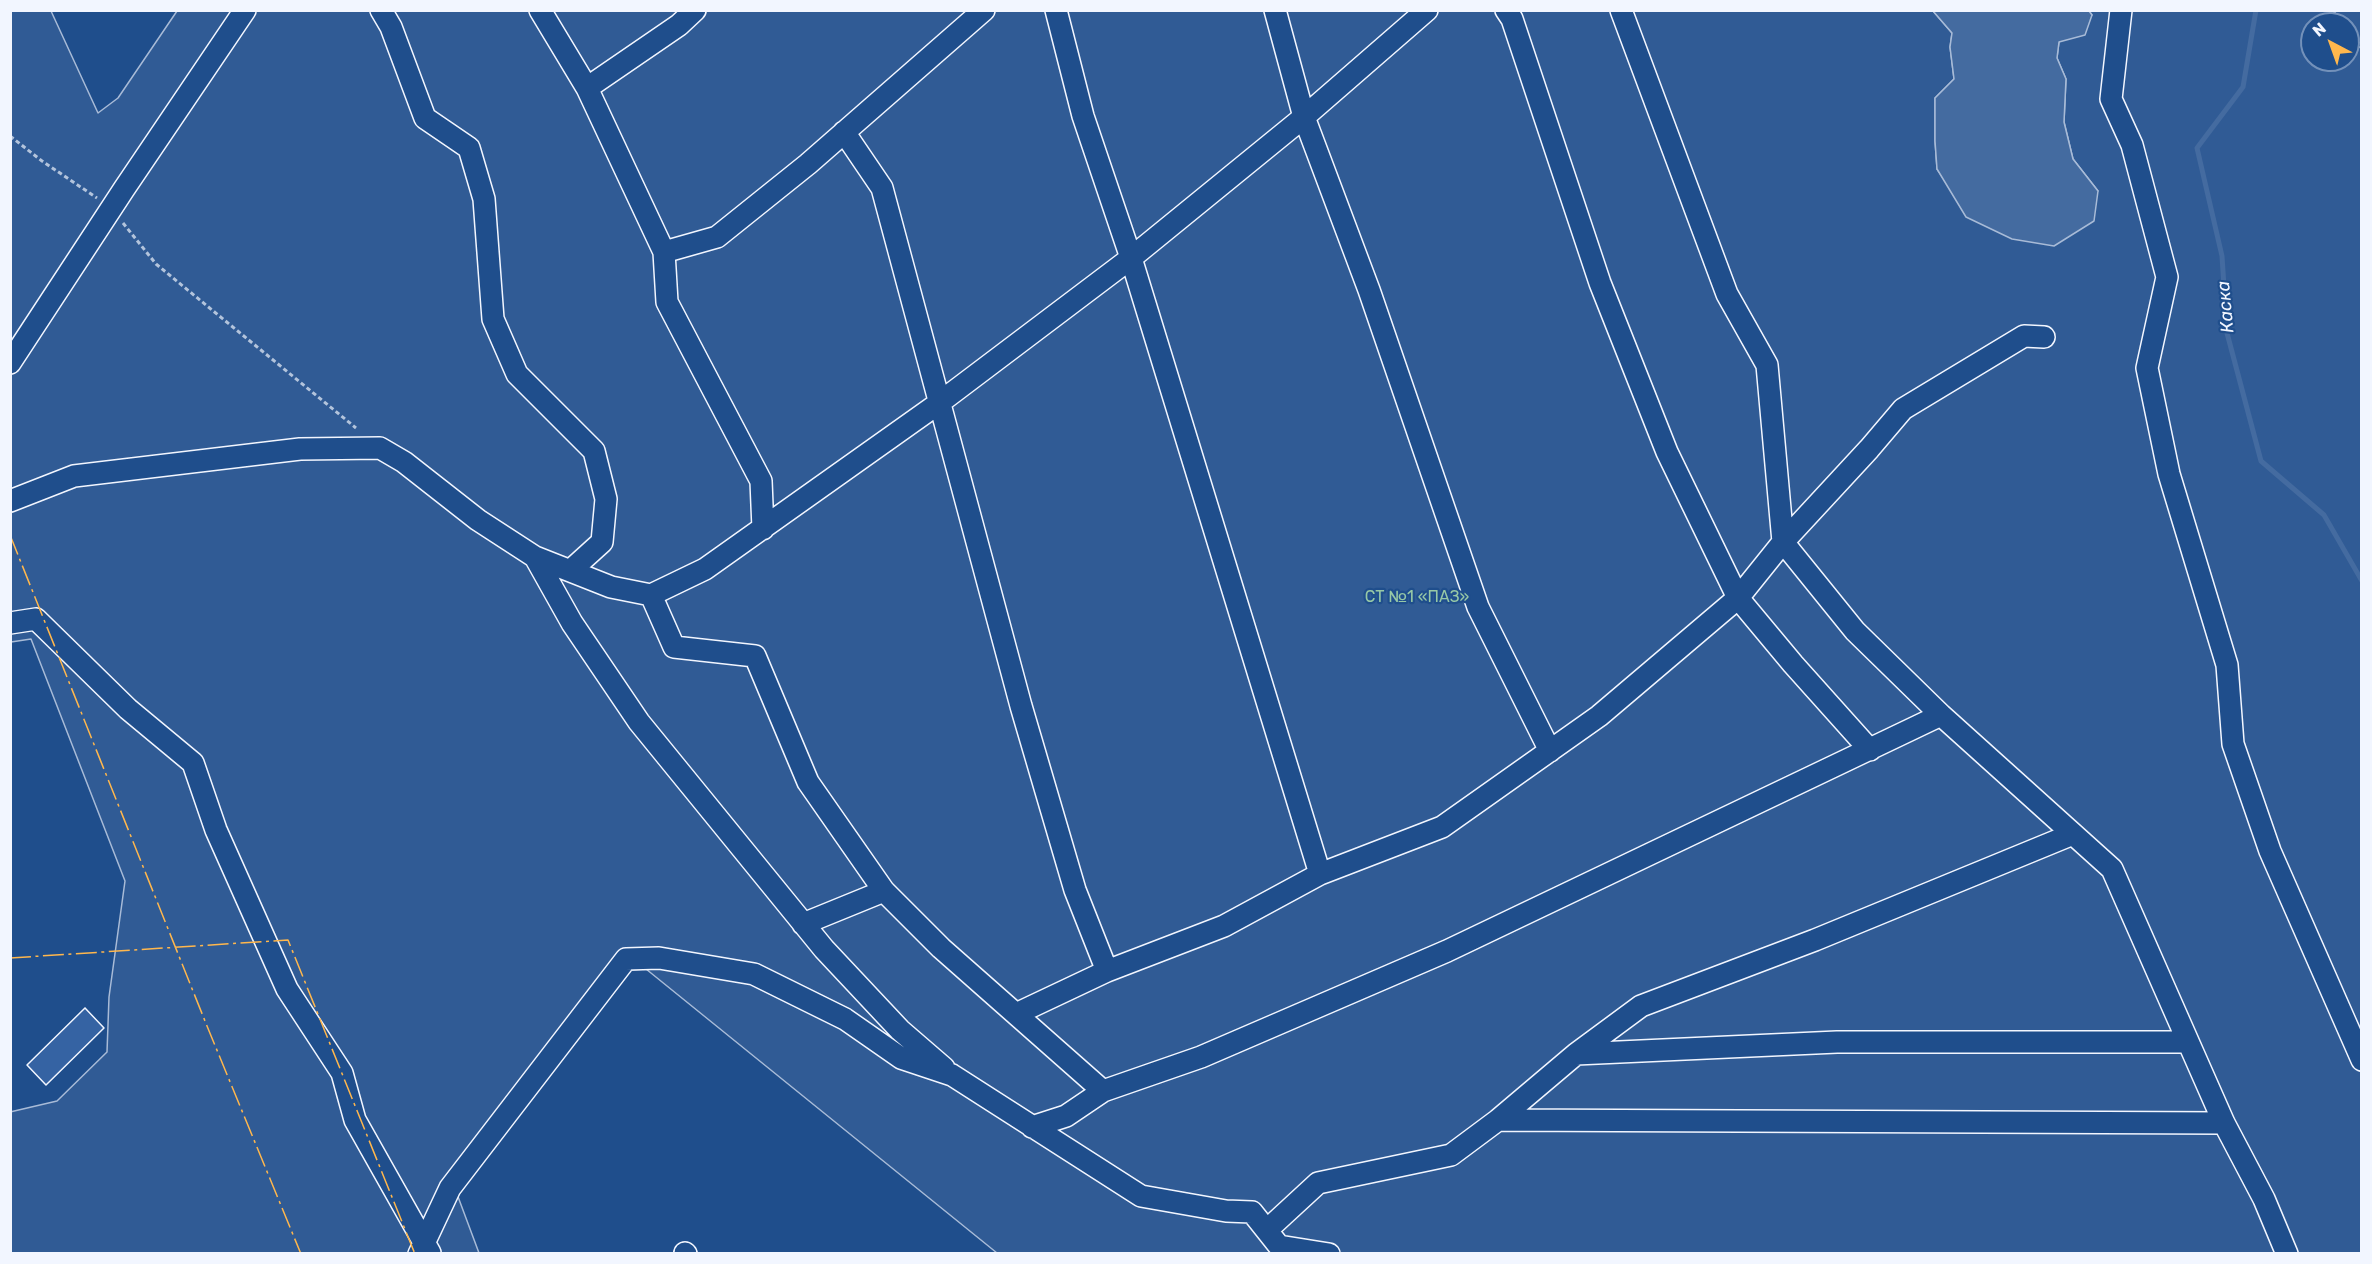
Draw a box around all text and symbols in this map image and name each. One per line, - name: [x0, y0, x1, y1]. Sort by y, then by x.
- north arrow: [2300, 12, 2360, 72]
- text: N: [2309, 19, 2330, 40]
- water label: Каска: [2213, 280, 2239, 334]
- park label: СТ №1 «ПАЗ»: [1365, 587, 1469, 607]

